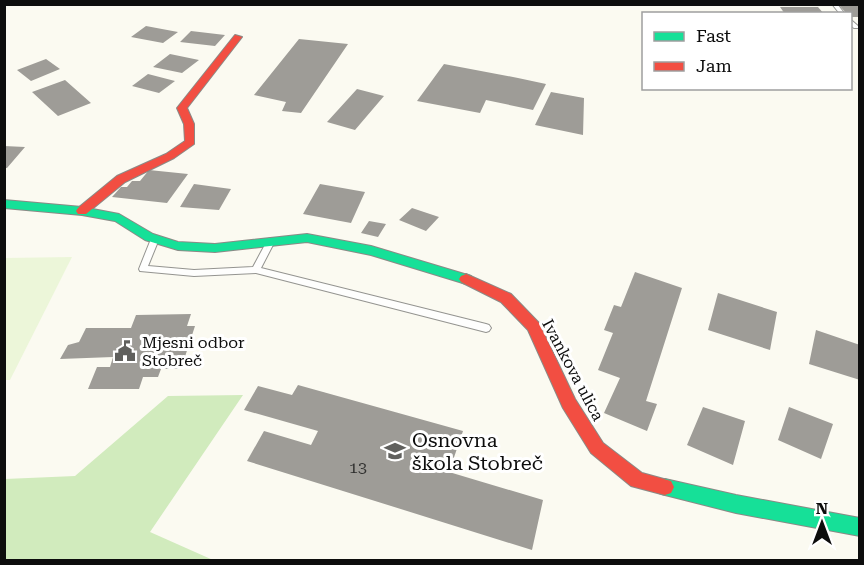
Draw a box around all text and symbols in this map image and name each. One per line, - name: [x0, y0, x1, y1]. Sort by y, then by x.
- legend: [642, 12, 852, 90]
- text: Fast: [696, 25, 731, 46]
- text: Jam: [696, 55, 732, 76]
- street label: Ivankova ulica: [538, 316, 608, 424]
- place label: Mjesni odbor Stobreč: [142, 333, 245, 370]
- public building icon: Mjesni odbor Stobreč: [113, 339, 137, 363]
- place label: Osnovna škola Stobreč: [412, 428, 543, 475]
- school or university icon: Osnovna škola Stobreč: [383, 439, 407, 463]
- house number: 13: [349, 458, 367, 477]
- north arrow: [792, 493, 852, 553]
- text: N: [816, 499, 828, 518]

